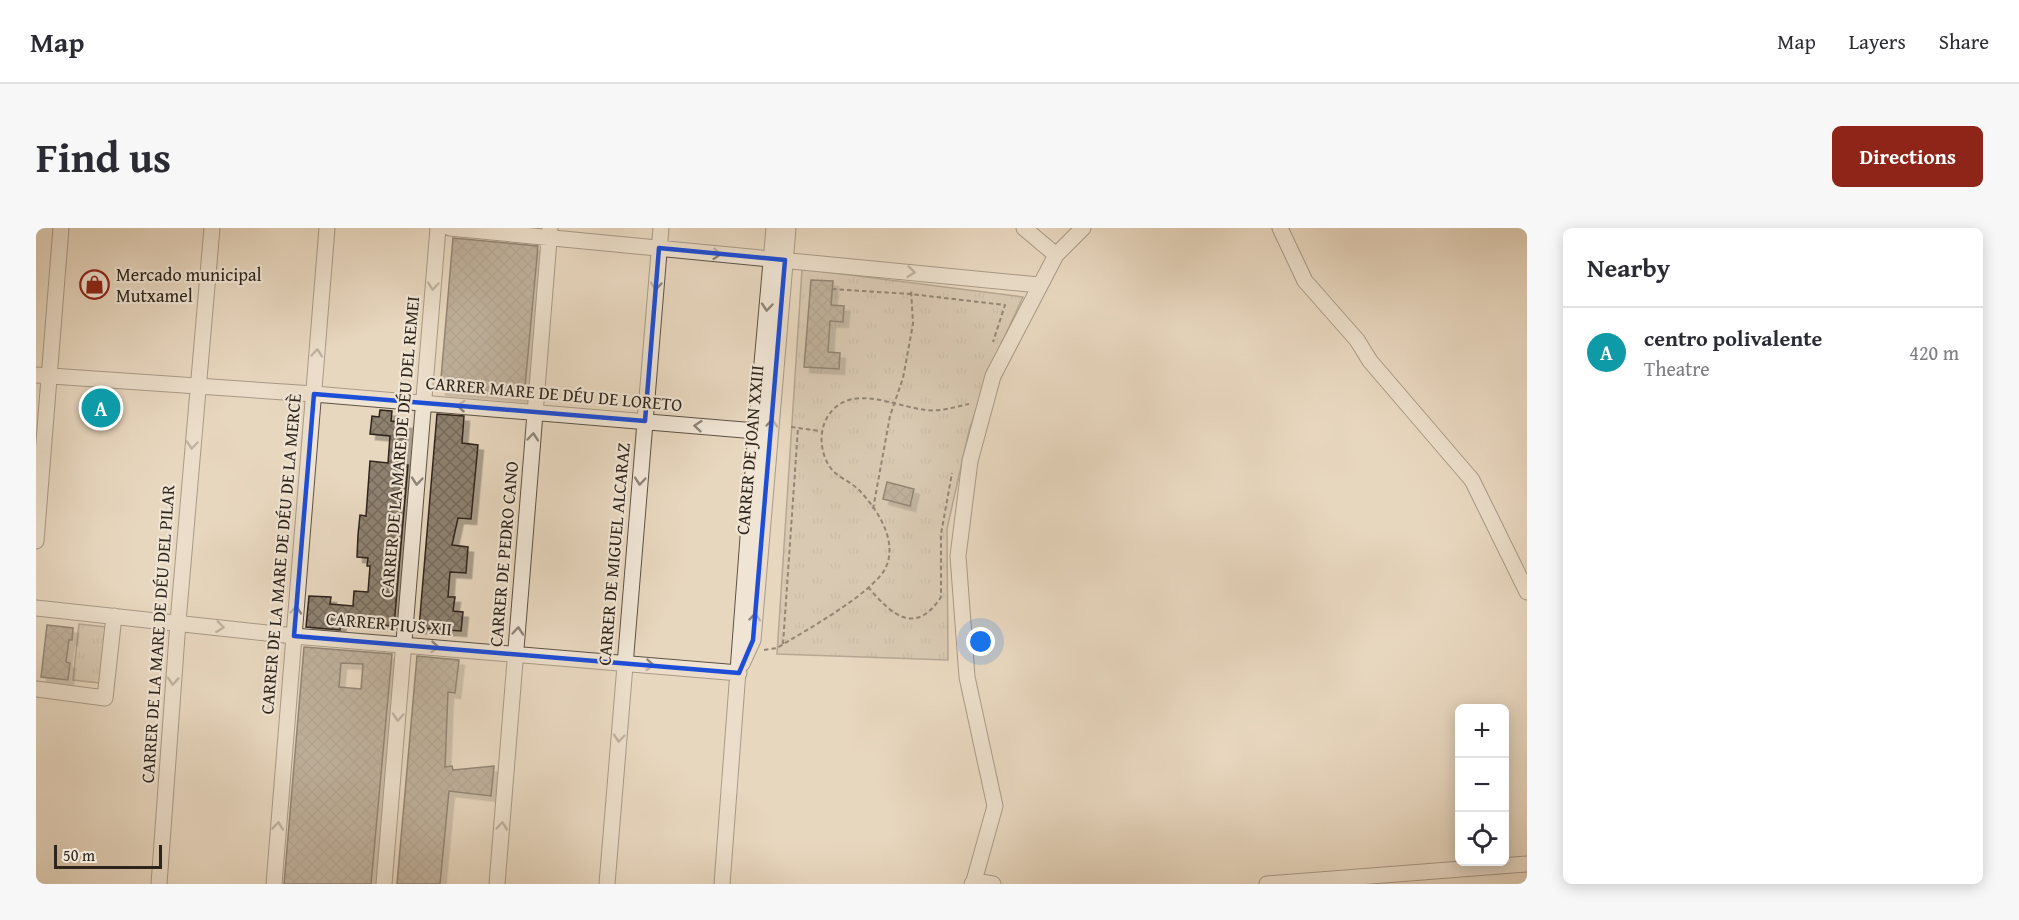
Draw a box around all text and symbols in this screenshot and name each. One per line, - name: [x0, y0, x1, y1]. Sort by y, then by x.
- text: Map: [30, 21, 84, 62]
- text: Map: [1777, 26, 1816, 57]
- text: Layers: [1849, 26, 1906, 57]
- text: Share: [1939, 26, 1989, 57]
- text: Find us: [36, 126, 171, 187]
- button: Directions: [1832, 126, 1983, 187]
- one-way arrow: [712, 247, 722, 260]
- text: Nearby: [1587, 248, 1670, 287]
- place label: Mercado municipal Mutxamel: [116, 261, 262, 309]
- one-way arrow: [907, 265, 916, 278]
- shop icon: Mercado municipal Mutxamel: [79, 269, 111, 301]
- one-way arrow: [427, 282, 440, 291]
- one-way arrow: [650, 282, 663, 291]
- street label: CARRER DE LA MARE DE DÉU DEL REMEI: [373, 295, 426, 599]
- one-way arrow: [761, 303, 774, 312]
- text: centro polivalente: [1644, 322, 1822, 354]
- text: A: [1600, 338, 1613, 367]
- text: 420 m: [1909, 338, 1959, 367]
- one-way arrow: [310, 349, 323, 358]
- text: Theatre: [1644, 354, 1710, 383]
- street label: CARRER DE JOAN XXIII: [729, 364, 770, 536]
- street label: CARRER MARE DE DÉU DE LORETO: [425, 369, 684, 418]
- pin: A: [82, 386, 120, 430]
- street label: CARRER DE LA MARE DE DÉU DE LA MERCÈ: [253, 393, 308, 715]
- one-way arrow: [457, 400, 466, 413]
- one-way arrow: [765, 419, 778, 428]
- one-way arrow: [693, 420, 702, 433]
- one-way arrow: [527, 432, 540, 441]
- one-way arrow: [186, 440, 199, 449]
- street label: CARRER DE MIGUEL ALCARAZ: [590, 441, 637, 667]
- street label: CARRER DE PEDRO CANO: [482, 460, 525, 648]
- one-way arrow: [411, 476, 424, 485]
- one-way arrow: [634, 476, 647, 485]
- street label: CARRER DE LA MARE DE DÉU DEL PILAR: [134, 483, 181, 784]
- street label: CARRER PIUS XII: [325, 605, 453, 642]
- one-way arrow: [289, 606, 302, 615]
- one-way arrow: [749, 613, 762, 622]
- one-way arrow: [215, 620, 224, 633]
- one-way arrow: [511, 627, 524, 636]
- your location: [966, 627, 995, 656]
- one-way arrow: [430, 640, 439, 653]
- one-way arrow: [645, 658, 654, 671]
- one-way arrow: [167, 676, 180, 685]
- map controls: [1455, 704, 1509, 866]
- button: +: [1455, 704, 1509, 758]
- one-way arrow: [391, 712, 404, 721]
- one-way arrow: [613, 733, 626, 742]
- button: −: [1455, 758, 1509, 812]
- button: locate: [1455, 812, 1509, 866]
- one-way arrow: [271, 821, 284, 830]
- one-way arrow: [495, 821, 508, 830]
- scale bar: [54, 842, 162, 870]
- text: 50 m: [63, 843, 95, 867]

